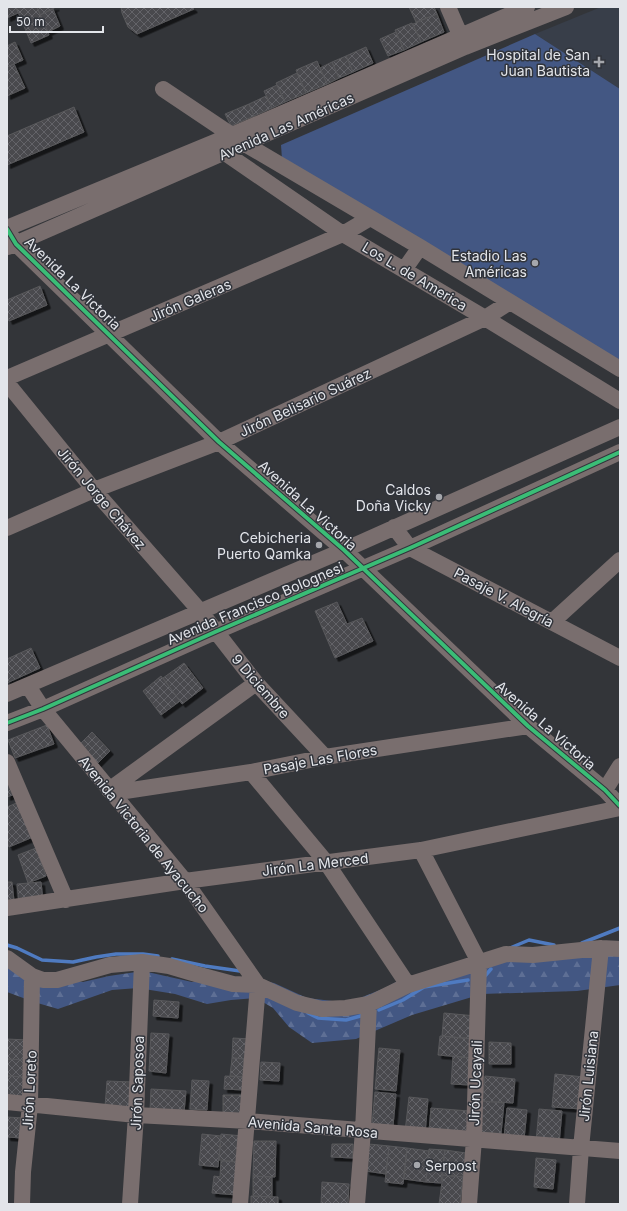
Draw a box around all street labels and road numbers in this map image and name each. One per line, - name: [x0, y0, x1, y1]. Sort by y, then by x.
- street label: Avenida Las Américas: [216, 89, 356, 163]
- street label: Avenida La Victoria: [21, 233, 125, 333]
- street label: Los L. de America: [360, 238, 470, 314]
- street label: Jirón Galeras: [146, 275, 234, 325]
- street label: Jirón Belisario Suárez: [236, 364, 374, 440]
- street label: Jirón Jorge Chávez: [54, 443, 150, 553]
- street label: Avenida La Victoria: [255, 456, 361, 554]
- street label: Avenida Francisco Bolognesi: [164, 558, 346, 648]
- street label: Pasaje V. Alegría: [451, 564, 557, 630]
- street label: 9 Diciembre: [228, 650, 294, 722]
- street label: Avenida La Victoria: [493, 677, 599, 773]
- street label: Pasaje Las Flores: [262, 741, 378, 777]
- street label: Avenida Victoria de Ayacucho: [75, 752, 213, 916]
- street label: Jirón La Merced: [261, 849, 369, 879]
- street label: Jirón Luisiana: [575, 1030, 601, 1122]
- street label: Jirón Saposoa: [127, 1035, 147, 1131]
- street label: Jirón Ucayali: [465, 1040, 485, 1126]
- street label: Jirón Loreto: [18, 1050, 40, 1130]
- street label: Avenida Santa Rosa: [247, 1113, 379, 1141]

